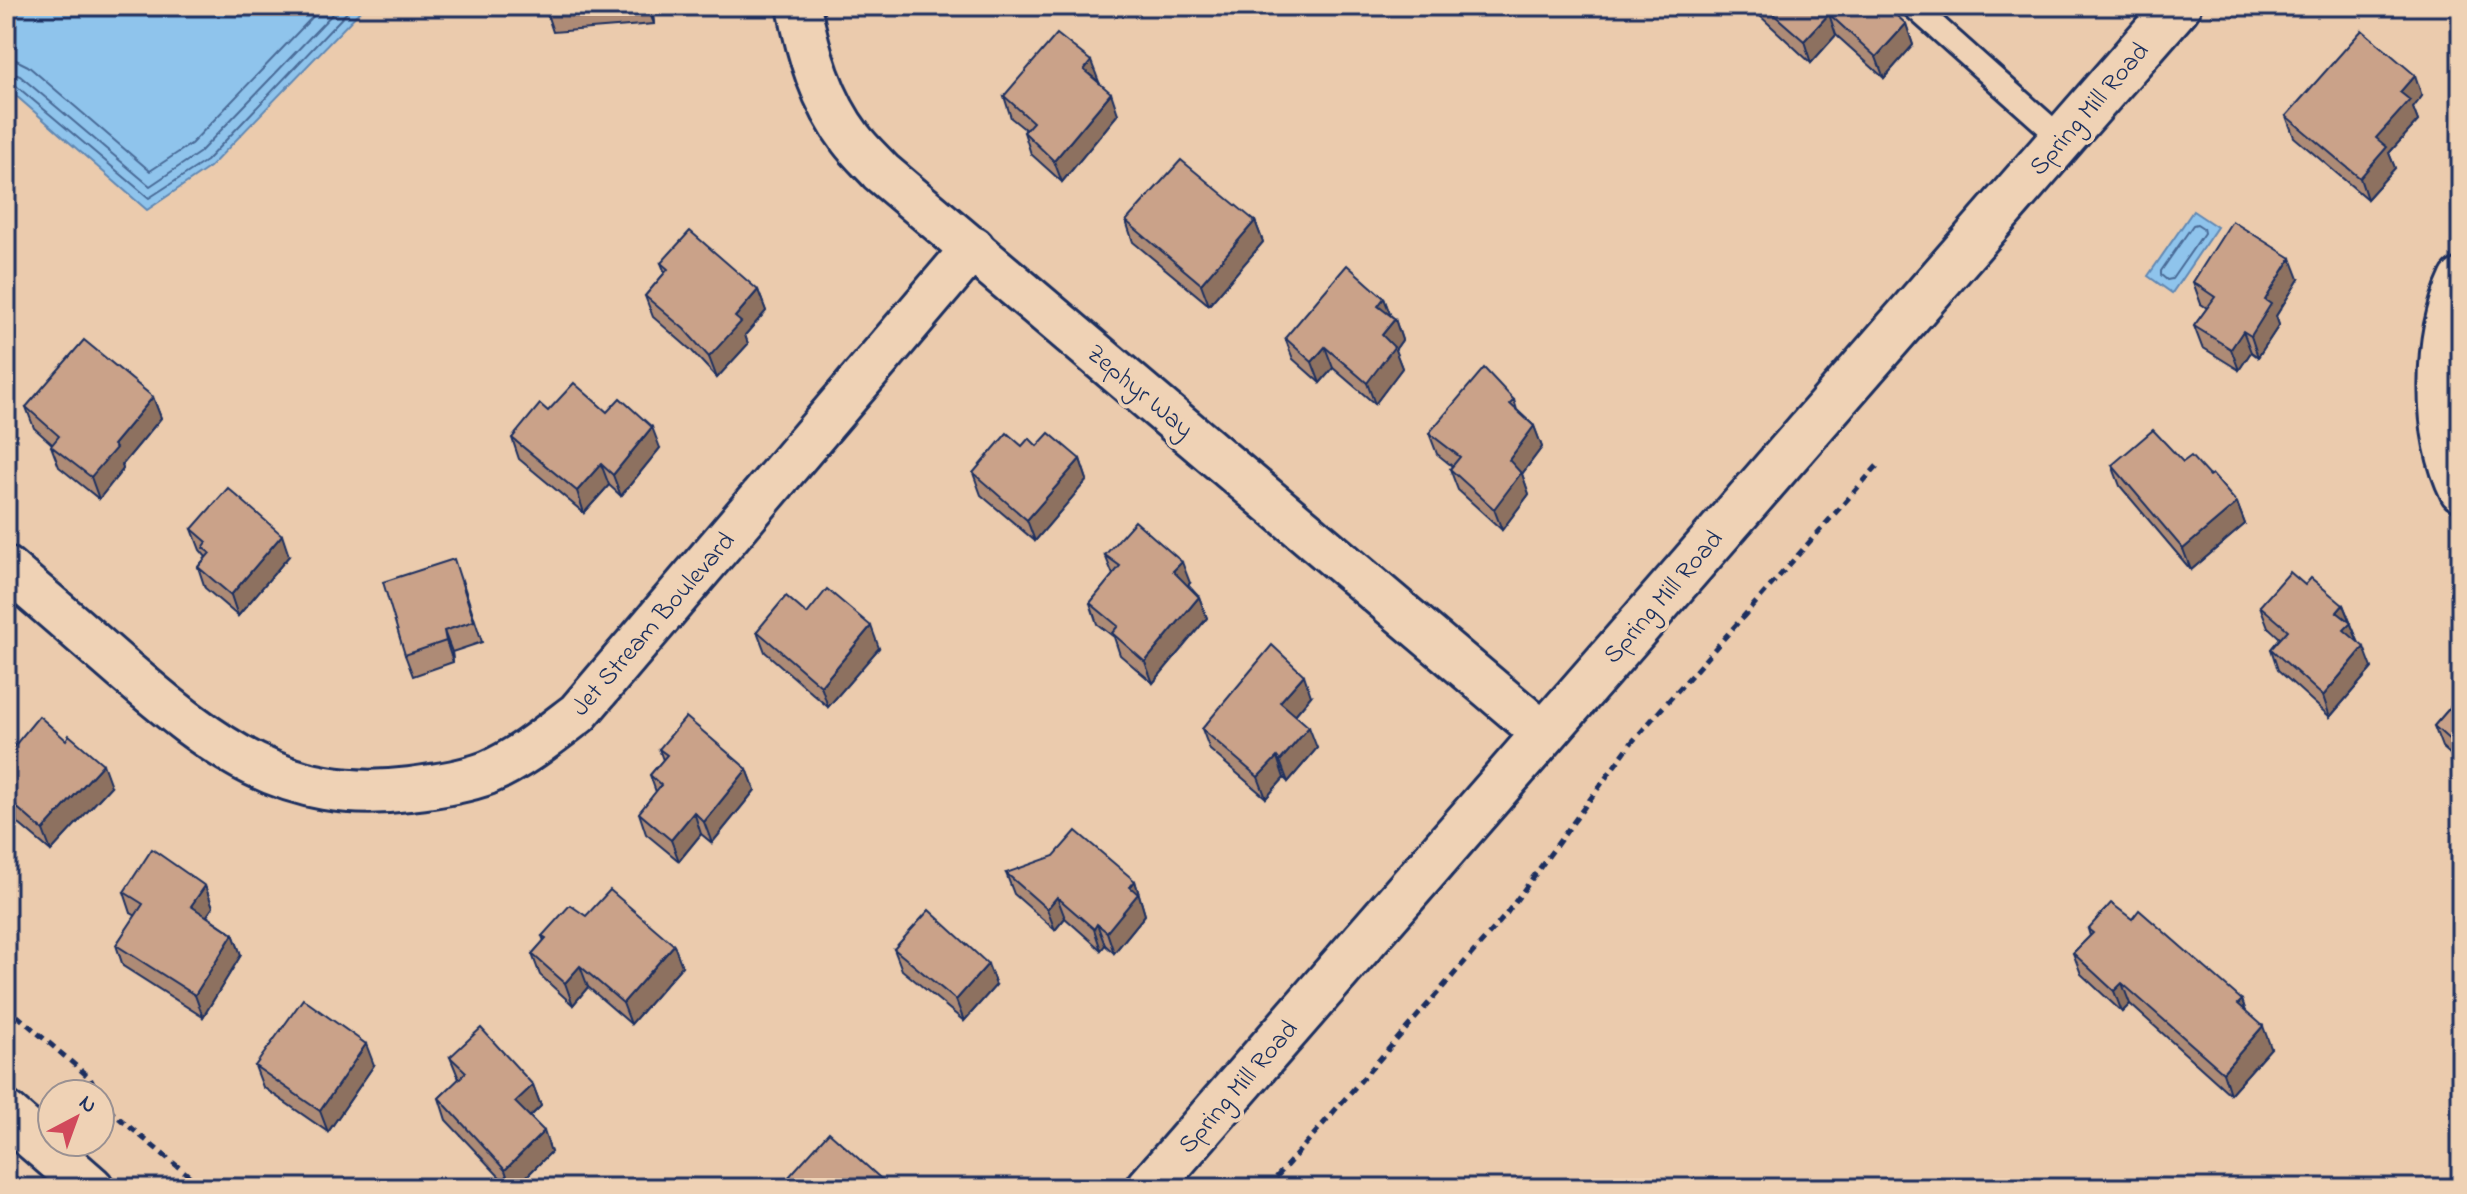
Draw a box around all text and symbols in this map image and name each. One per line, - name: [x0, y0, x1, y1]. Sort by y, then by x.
- street label: Spring Mill Road: [2021, 34, 2160, 185]
- street label: Zephyr Way: [1077, 336, 1201, 449]
- street label: Spring Mill Road: [1595, 522, 1734, 673]
- street label: Jet Stream Boulevard: [563, 524, 746, 726]
- street label: Spring Mill Road: [1170, 1012, 1309, 1163]
- north arrow: [36, 1078, 116, 1158]
- text: N: [71, 1088, 103, 1122]

